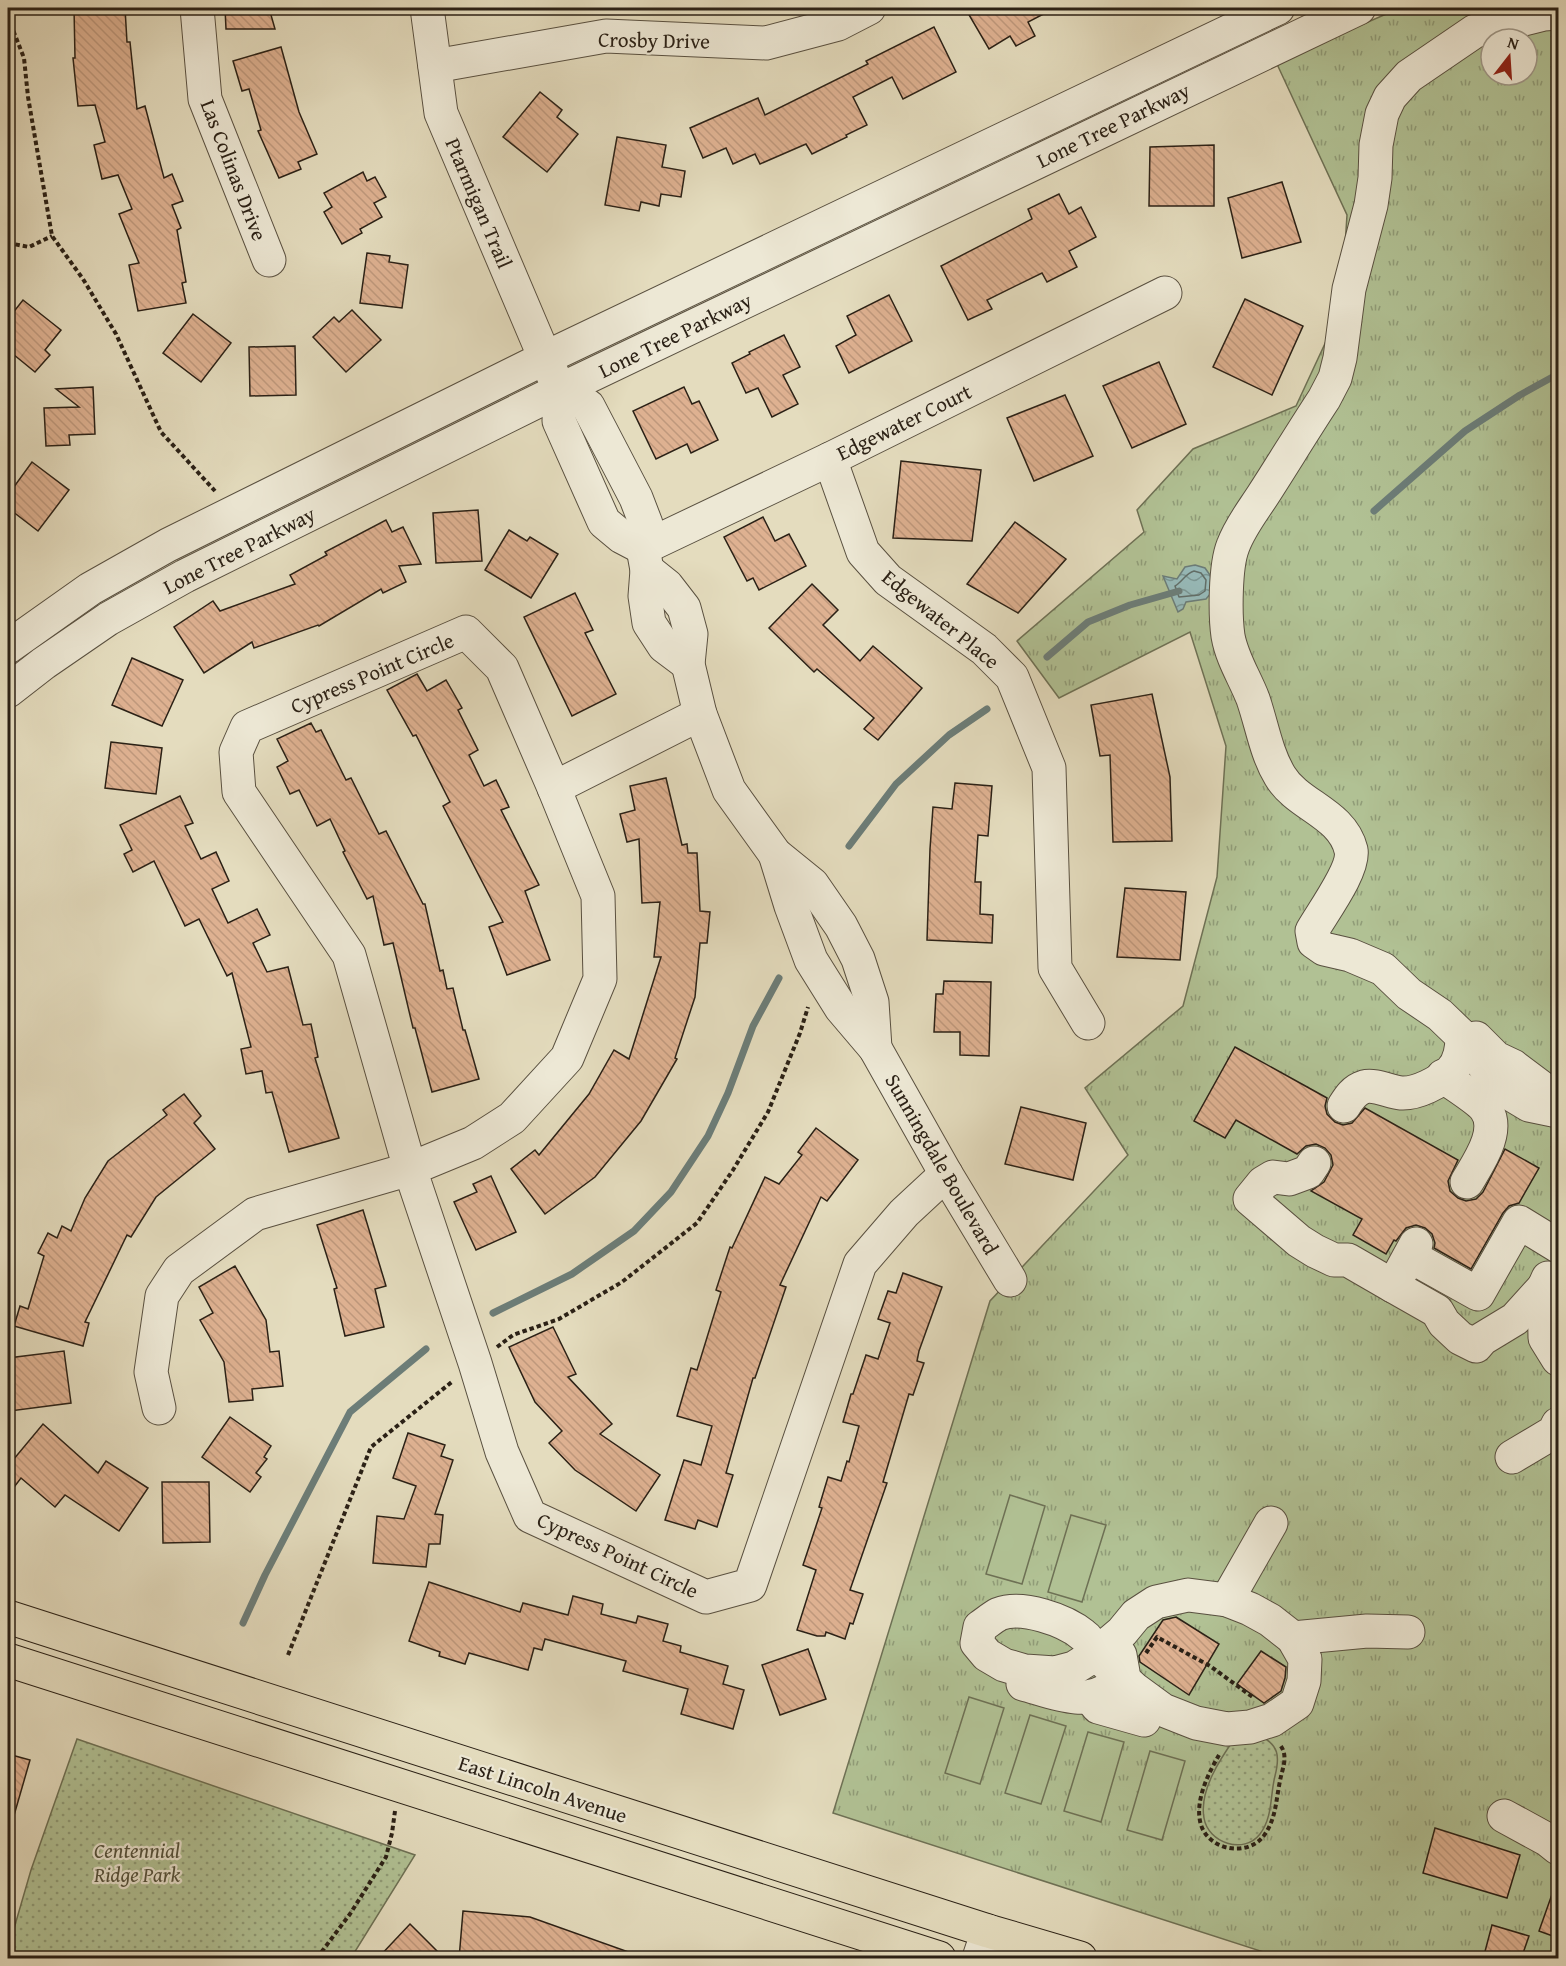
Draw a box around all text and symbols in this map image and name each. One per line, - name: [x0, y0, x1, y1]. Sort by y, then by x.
- street label: Crosby Drive: [598, 24, 710, 56]
- north arrow: [1479, 27, 1539, 87]
- text: N: [1505, 30, 1522, 56]
- street label: Lone Tree Parkway: [1031, 74, 1195, 176]
- street label: Las Colinas Drive: [193, 95, 275, 245]
- street label: Ptarmigan Trail: [438, 133, 520, 273]
- street label: Lone Tree Parkway: [593, 284, 757, 386]
- street label: Edgewater Court: [831, 376, 977, 468]
- street label: Lone Tree Parkway: [157, 498, 321, 602]
- street label: Edgewater Place: [875, 562, 1007, 676]
- street label: Cypress Point Circle: [285, 625, 459, 721]
- street label: Sunningdale Boulevard: [878, 1068, 1007, 1261]
- street label: Cypress Point Circle: [532, 1504, 704, 1606]
- street label: East Lincoln Avenue: [455, 1747, 631, 1831]
- park label: Centennial Ridge Park: [93, 1835, 181, 1890]

